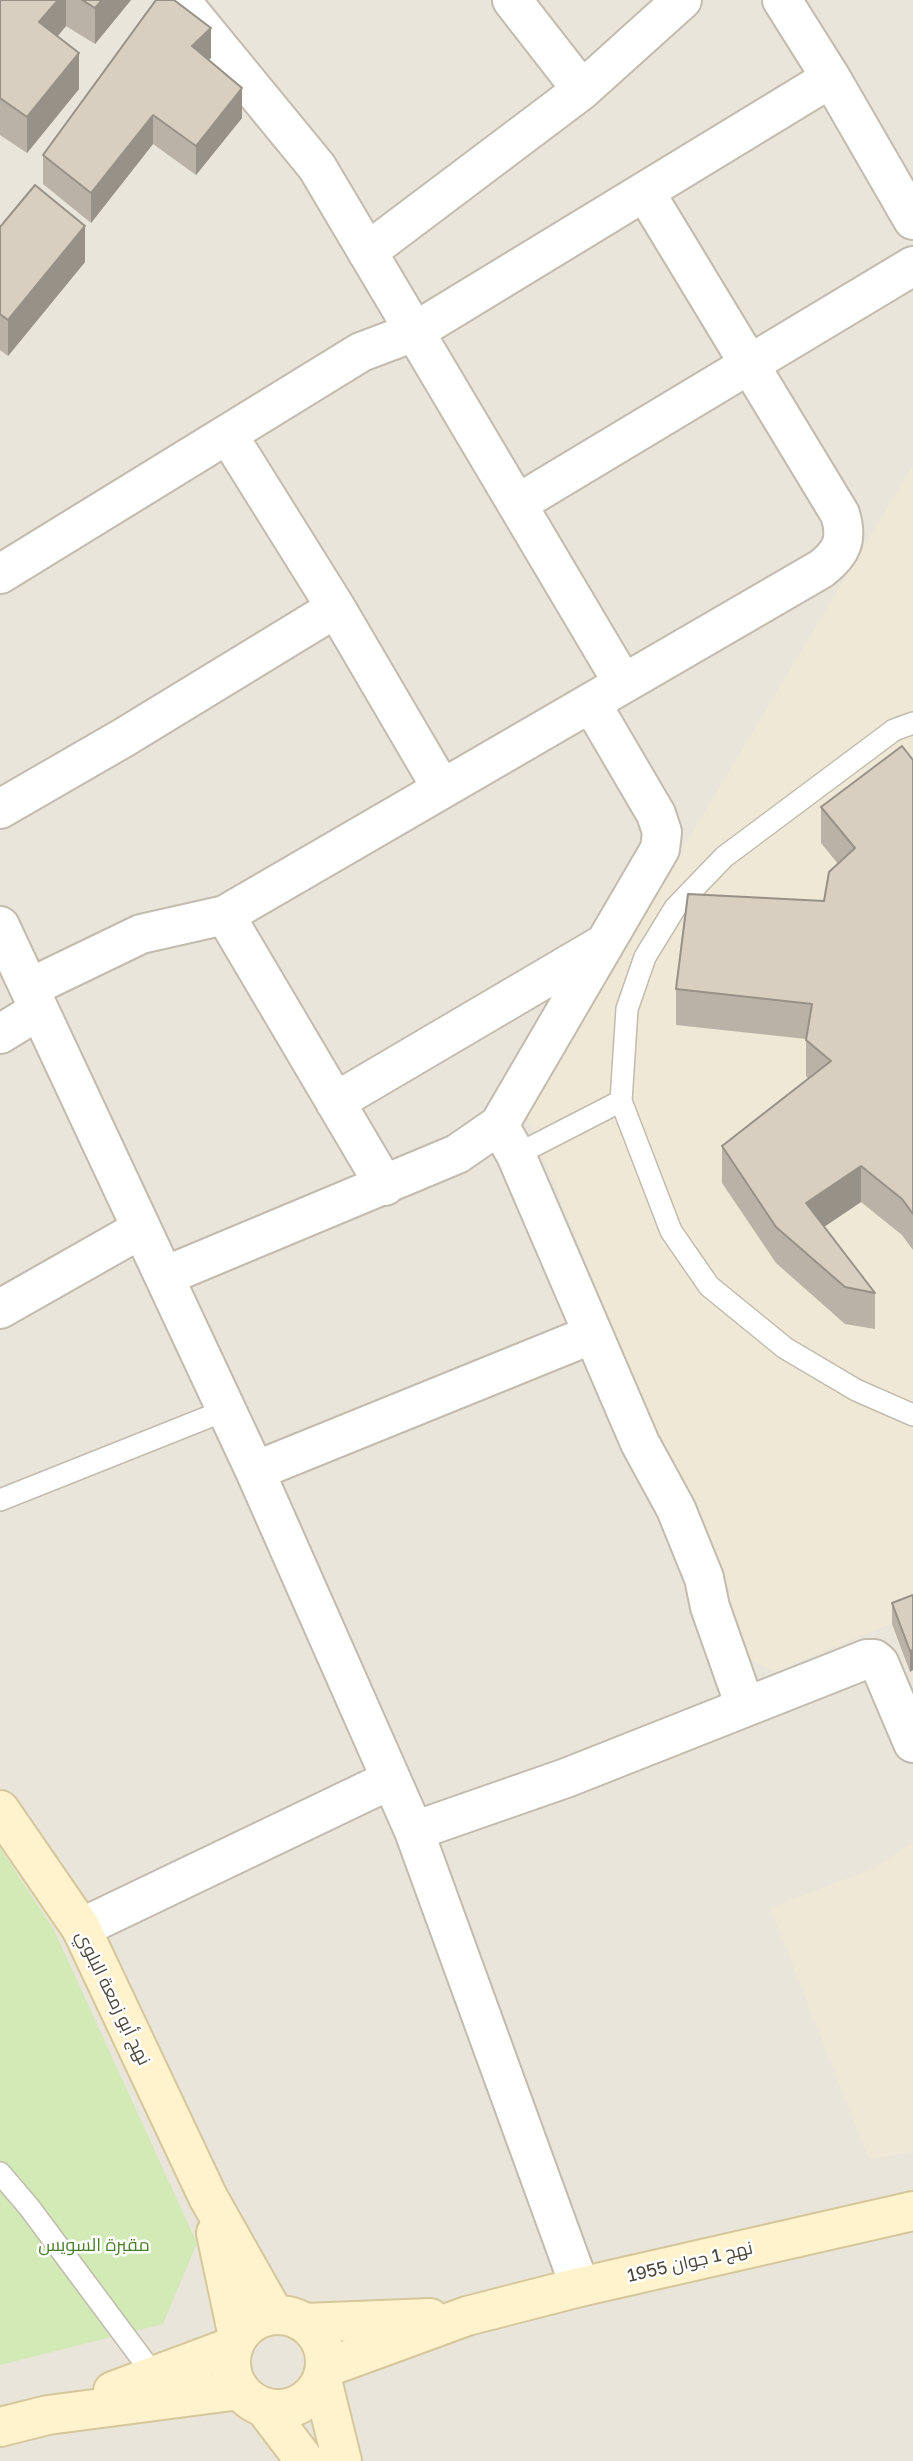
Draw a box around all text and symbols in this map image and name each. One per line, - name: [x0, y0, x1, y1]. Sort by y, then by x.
- street label: نهج أبو زمعة البلوي: [71, 1927, 155, 2069]
- park label: مقبرة السويس: [38, 2234, 150, 2256]
- street label: نهج 1 جوان 1955: [625, 2237, 755, 2287]

